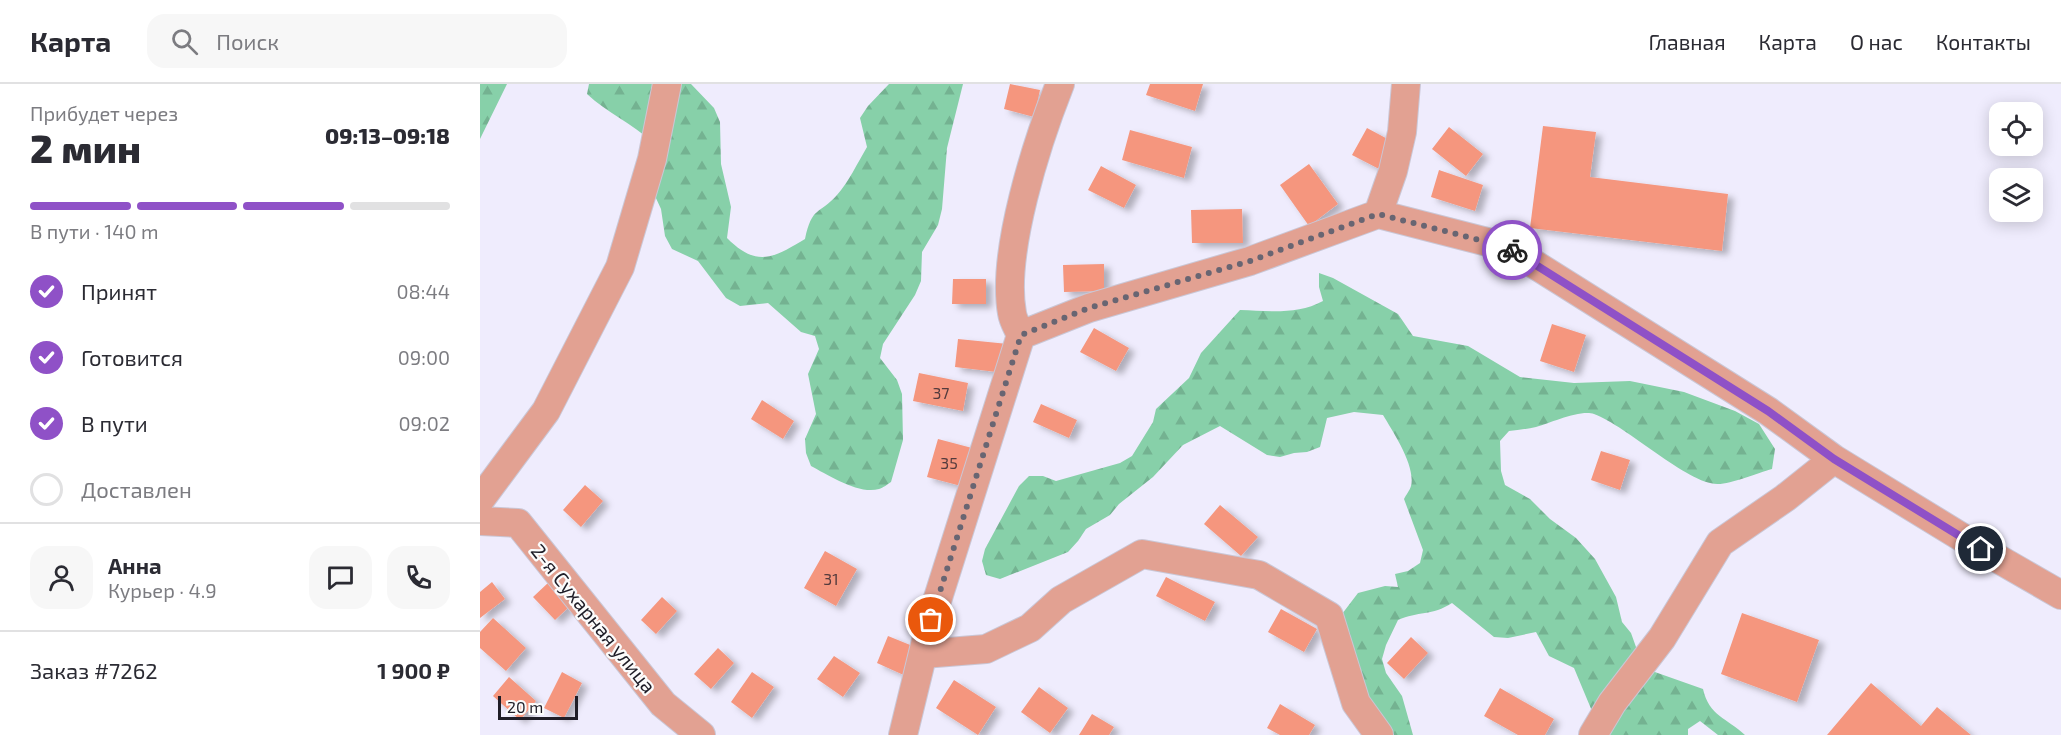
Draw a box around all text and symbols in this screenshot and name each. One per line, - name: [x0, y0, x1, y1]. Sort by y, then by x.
- search box: [147, 14, 567, 68]
- text: Карта: [30, 24, 111, 58]
- icon: search: [168, 25, 201, 58]
- text: Поиск: [216, 28, 279, 54]
- text: Главная: [1649, 29, 1726, 54]
- text: Карта: [1759, 29, 1817, 54]
- text: О нас: [1850, 29, 1903, 54]
- text: Контакты: [1936, 29, 2031, 54]
- text: Прибудет через: [30, 101, 178, 125]
- map controls: [1989, 102, 2043, 222]
- button: locate: [1989, 102, 2043, 156]
- text: 09:13–09:18: [325, 122, 450, 148]
- text: 2 мин: [30, 124, 141, 171]
- button: layers: [1989, 168, 2043, 222]
- text: В пути · 140 m: [30, 219, 158, 243]
- courier: [1482, 220, 1542, 280]
- icon: bike: [1496, 234, 1529, 267]
- icon: check: [30, 275, 63, 308]
- text: Принят: [81, 278, 157, 304]
- text: 08:44: [396, 279, 450, 303]
- icon: check: [30, 341, 63, 374]
- text: Готовится: [81, 344, 183, 370]
- text: 09:00: [398, 345, 450, 369]
- house number: 37: [932, 383, 950, 402]
- icon: check: [30, 407, 63, 440]
- text: В пути: [81, 410, 148, 436]
- text: 09:02: [398, 411, 450, 435]
- house number: 35: [940, 453, 958, 472]
- text: Доставлен: [81, 476, 192, 502]
- pin: [1955, 523, 2006, 574]
- icon: home: [1964, 532, 1997, 565]
- street label: 2-я Сухарная улица: [526, 539, 661, 698]
- button: person: [30, 546, 93, 609]
- button: chat: [309, 546, 372, 609]
- button: phone: [387, 546, 450, 609]
- text: Анна: [108, 552, 162, 578]
- house number: 31: [823, 569, 839, 588]
- text: Курьер · 4.9: [108, 578, 217, 602]
- pin: [905, 594, 956, 645]
- icon: bag: [914, 603, 947, 636]
- text: Заказ #7262: [30, 657, 158, 683]
- text: 1 900 ₽: [377, 657, 450, 683]
- scale bar: [498, 693, 578, 720]
- text: 20 m: [507, 697, 543, 716]

